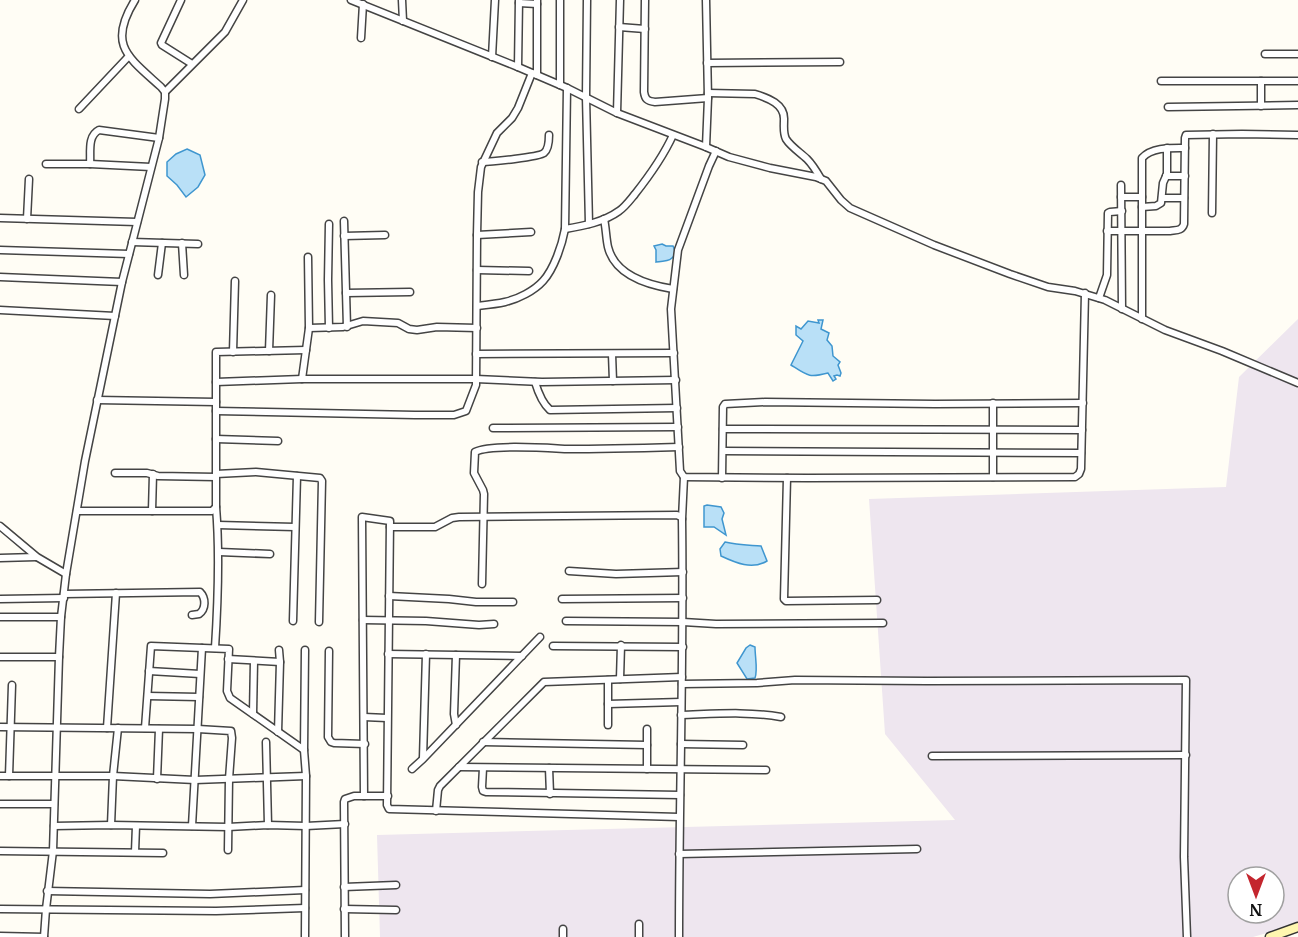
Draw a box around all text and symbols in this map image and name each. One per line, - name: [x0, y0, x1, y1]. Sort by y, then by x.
- north arrow: [1226, 865, 1286, 925]
- text: N: [1249, 900, 1262, 920]

